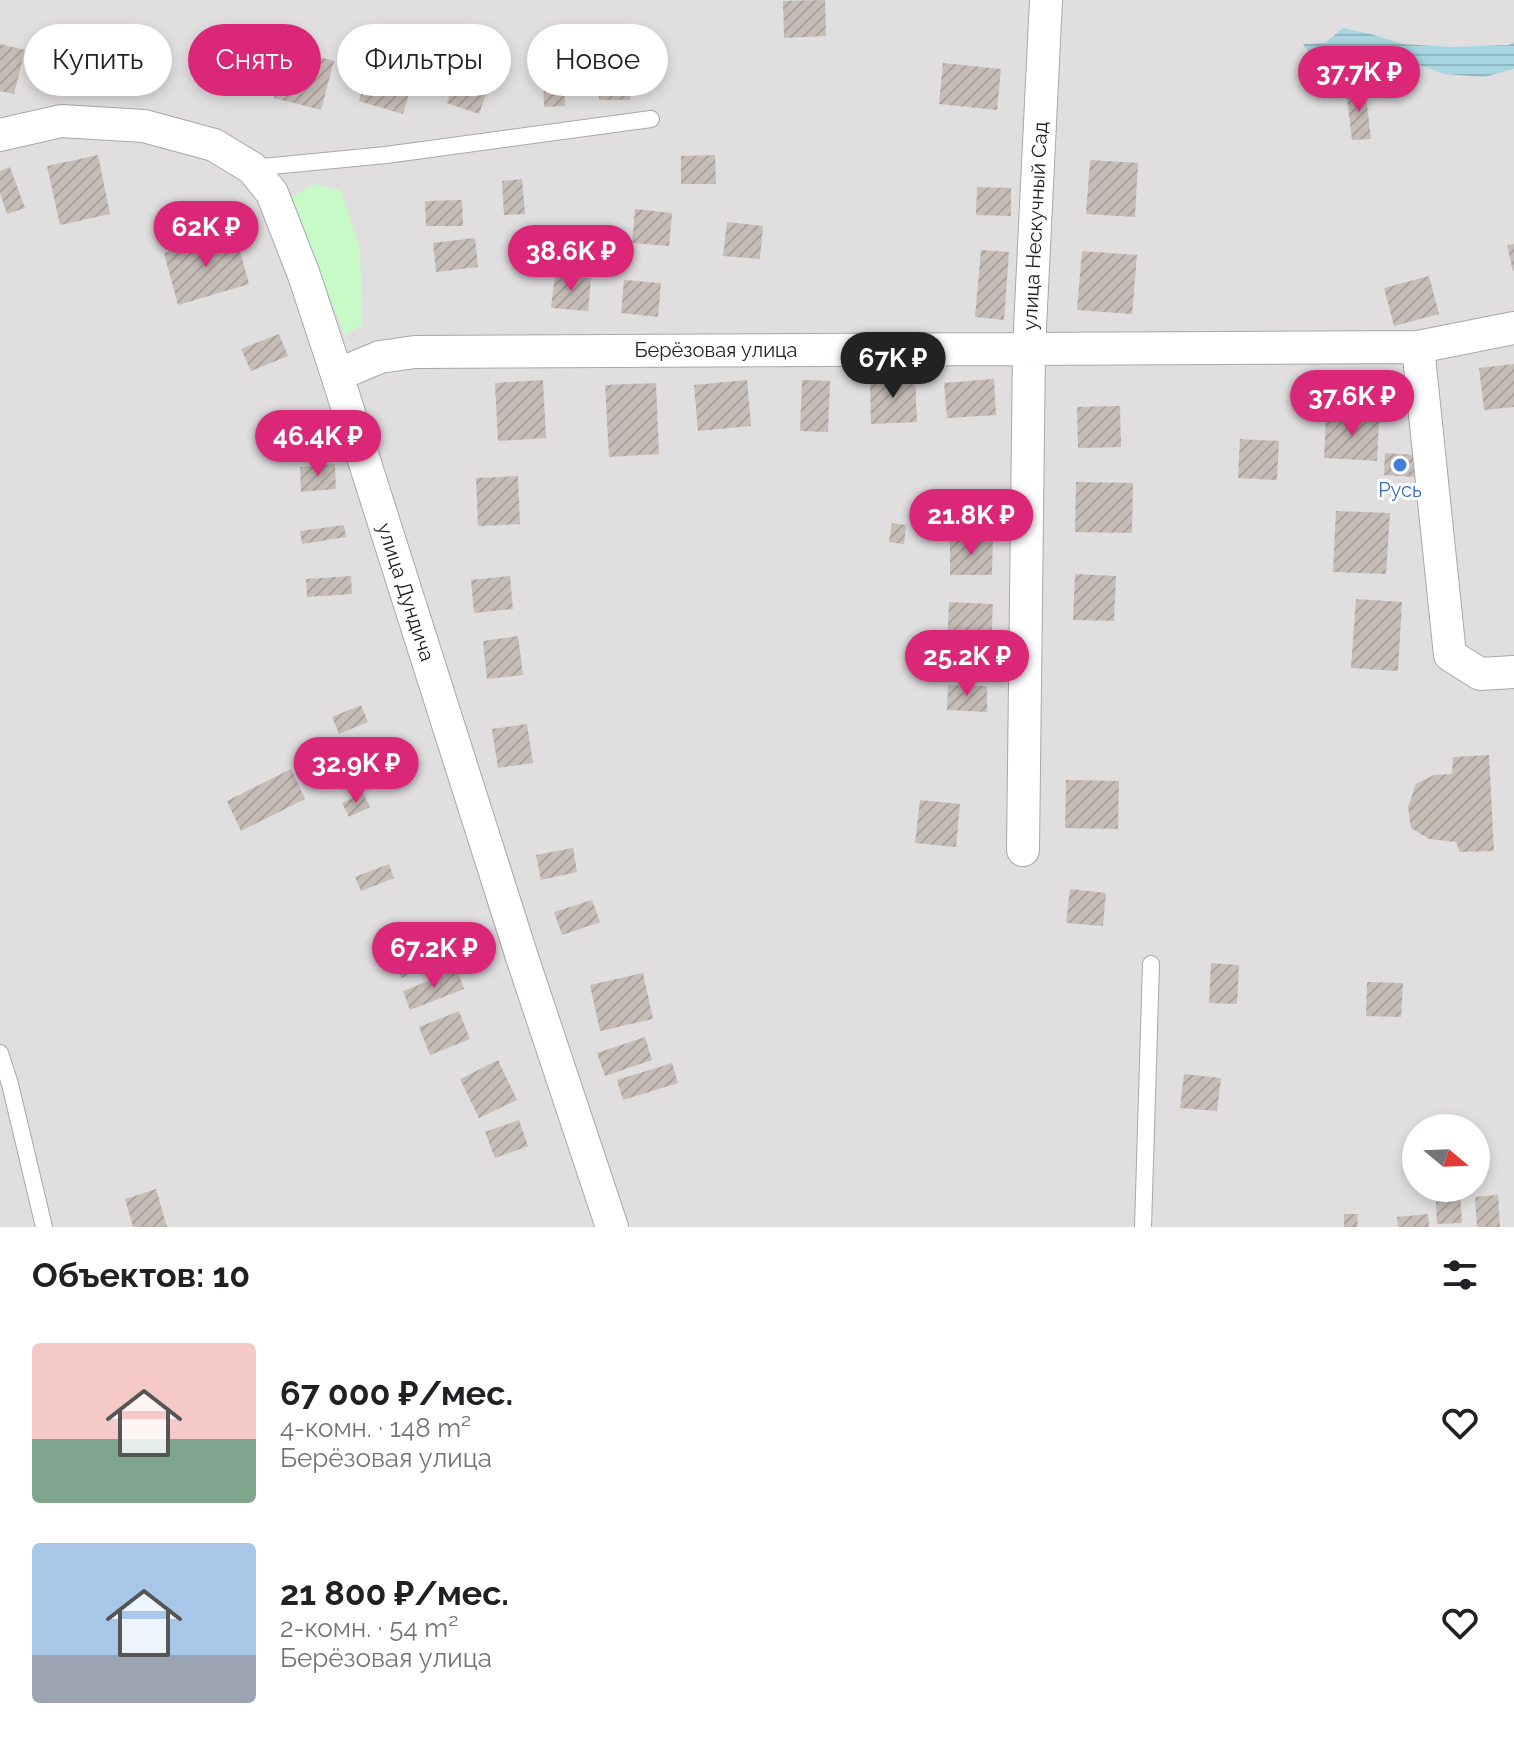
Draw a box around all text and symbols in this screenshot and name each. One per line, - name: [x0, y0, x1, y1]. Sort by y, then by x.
- chip: Купить: [24, 24, 172, 96]
- chip: Снять: [188, 24, 321, 96]
- chip: Фильтры: [337, 24, 511, 96]
- chip: Новое: [527, 24, 668, 96]
- pin: 37.7K ₽: [1285, 46, 1433, 114]
- text: 37.7K ₽: [1316, 57, 1402, 87]
- street label: улица Нескучный Сад: [1018, 121, 1052, 331]
- pin: 62K ₽: [150, 201, 262, 269]
- text: 62K ₽: [172, 212, 240, 242]
- pin: 38.6K ₽: [497, 225, 645, 293]
- text: 38.6K ₽: [526, 236, 616, 266]
- pin: 67K ₽: [837, 332, 949, 400]
- street label: Берёзовая улица: [634, 338, 798, 362]
- text: 67K ₽: [859, 343, 927, 373]
- pin: 37.6K ₽: [1278, 370, 1426, 438]
- text: 37.6K ₽: [1308, 381, 1396, 411]
- pin: 46.4K ₽: [244, 410, 392, 478]
- text: 46.4K ₽: [273, 421, 363, 451]
- marker: Русь: [1391, 456, 1409, 474]
- place label: Русь: [1378, 478, 1422, 502]
- pin: 21.8K ₽: [897, 489, 1045, 557]
- text: 21.8K ₽: [927, 500, 1015, 530]
- street label: улица Дундича: [372, 520, 440, 664]
- pin: 25.2K ₽: [893, 630, 1041, 698]
- text: 25.2K ₽: [923, 641, 1011, 671]
- pin: 32.9K ₽: [282, 737, 430, 805]
- text: 32.9K ₽: [312, 748, 400, 778]
- pin: 67.2K ₽: [360, 922, 508, 990]
- text: 67.2K ₽: [390, 933, 478, 963]
- north arrow: [1402, 1114, 1490, 1202]
- map controls: [1402, 1114, 1490, 1202]
- icon: filters: [1438, 1253, 1482, 1297]
- text: Объектов: 10: [32, 1255, 250, 1295]
- text: 67 000 ₽/мес.: [280, 1373, 513, 1413]
- icon: home: [96, 1375, 192, 1471]
- icon: heart: [1438, 1401, 1482, 1445]
- text: 4-комн. · 148 m²: [280, 1413, 471, 1443]
- text: Берёзовая улица: [280, 1443, 492, 1473]
- text: 21 800 ₽/мес.: [280, 1573, 509, 1613]
- icon: home: [96, 1575, 192, 1671]
- icon: heart: [1438, 1601, 1482, 1645]
- text: 2-комн. · 54 m²: [280, 1613, 458, 1643]
- text: Берёзовая улица: [280, 1643, 492, 1673]

